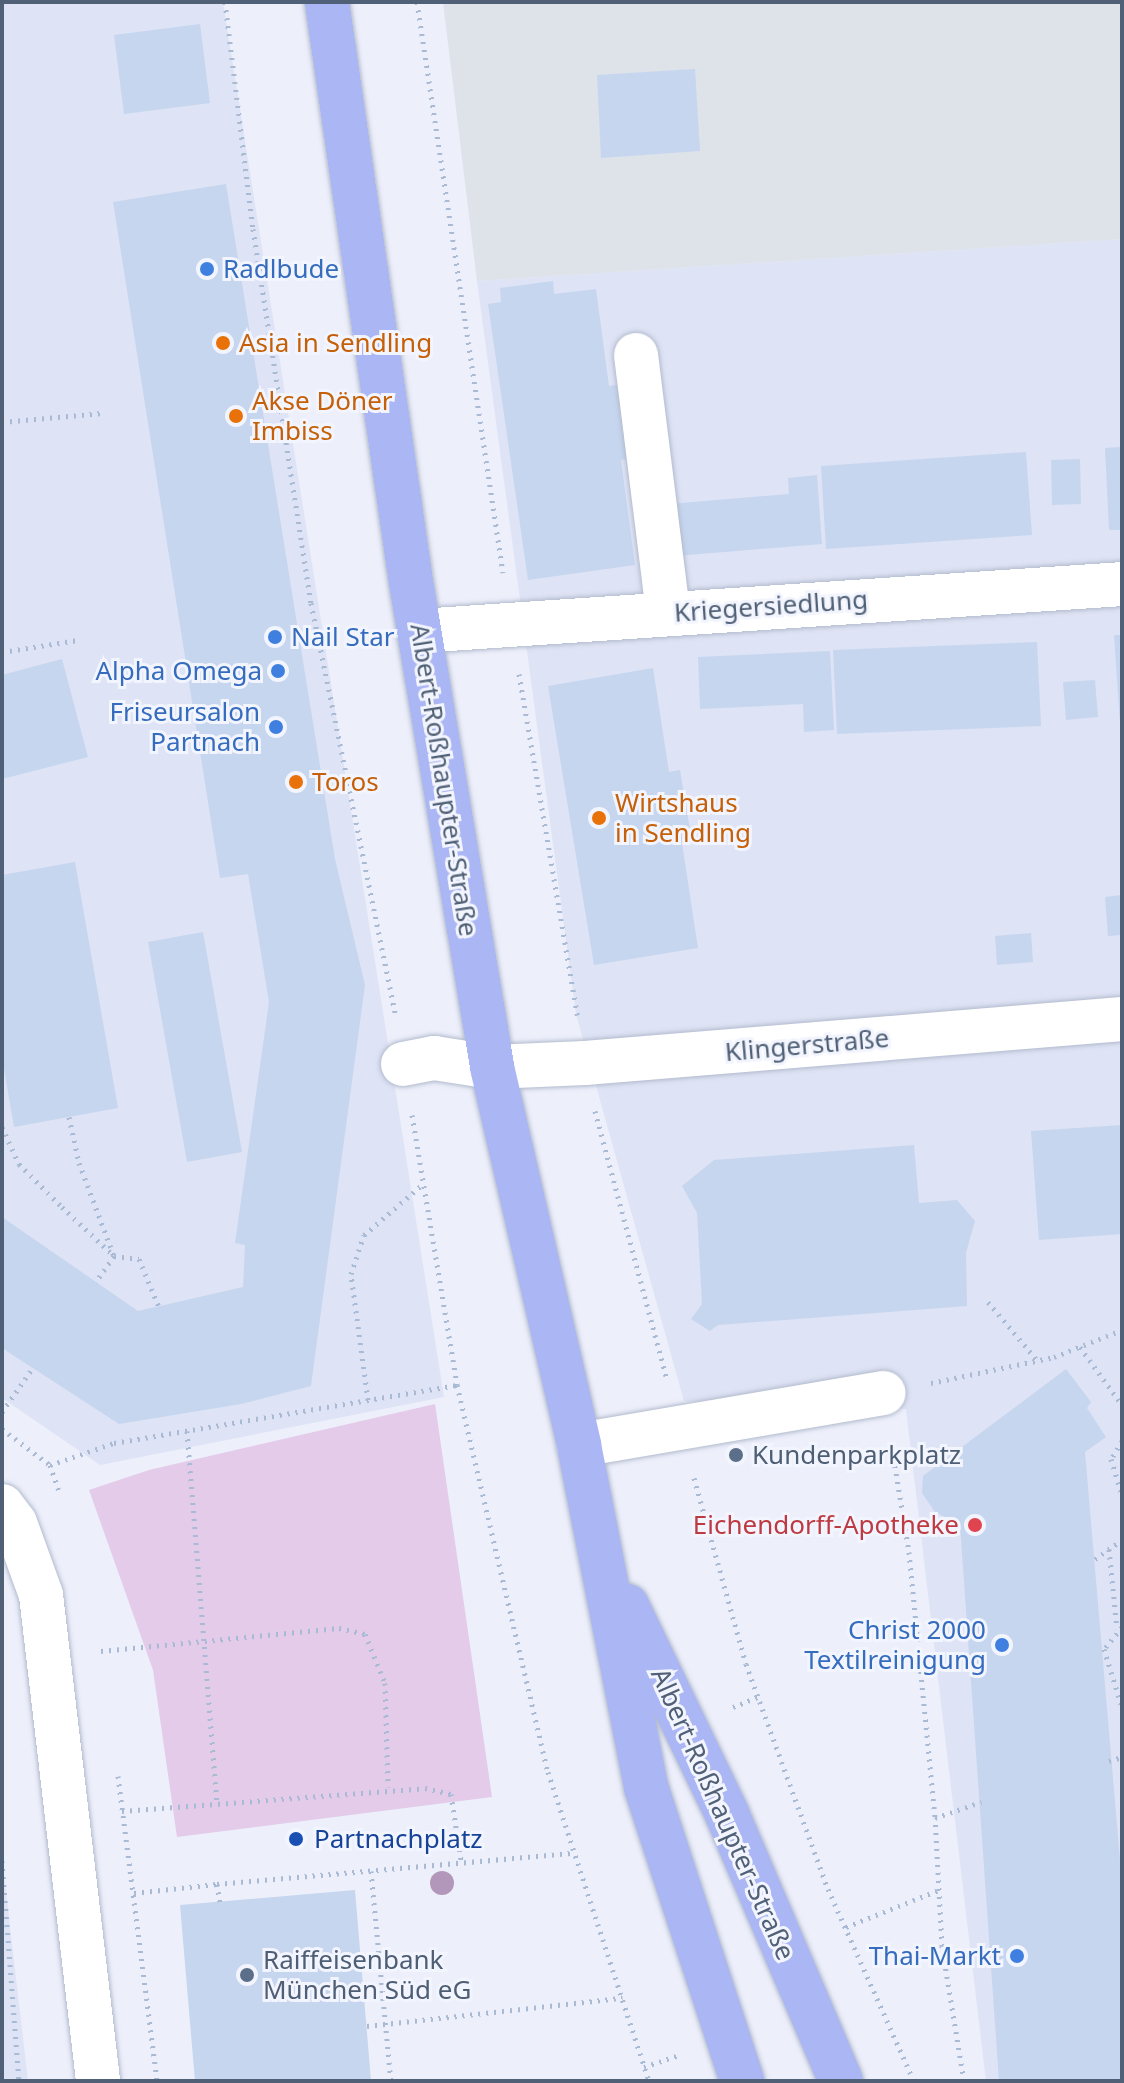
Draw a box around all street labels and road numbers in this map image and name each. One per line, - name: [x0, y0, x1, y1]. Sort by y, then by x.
- street label: Kriegersiedlung: [673, 584, 869, 628]
- street label: Albert-Roßhaupter-Straße: [404, 621, 484, 939]
- street label: Klingerstraße: [724, 1022, 890, 1068]
- street label: Albert-Roßhaupter-Straße: [644, 1663, 802, 1965]

